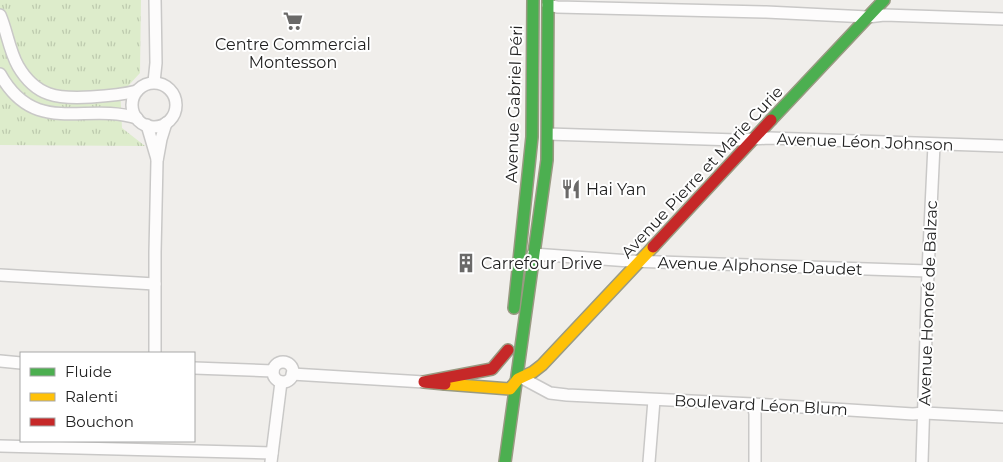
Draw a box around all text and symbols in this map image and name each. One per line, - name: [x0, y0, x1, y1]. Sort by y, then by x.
- supermarket icon: Centre Commercial Montesson: [282, 10, 304, 32]
- street label: Avenue Gabriel Péri: [502, 25, 526, 183]
- place label: Centre Commercial Montesson: [215, 35, 371, 72]
- street label: Avenue Pierre et Marie Curie: [617, 82, 787, 262]
- street label: Avenue Léon Johnson: [776, 129, 954, 155]
- restaurant icon: Hai Yan: [560, 178, 582, 200]
- place label: Hai Yan: [586, 180, 646, 199]
- street label: Avenue Honoré de Balzac: [915, 200, 941, 406]
- building icon: Carrefour Drive: [455, 252, 477, 274]
- street label: Avenue Alphonse Daudet: [657, 253, 863, 279]
- place label: Carrefour Drive: [481, 254, 602, 273]
- legend: [20, 352, 195, 442]
- text: Fluide: [65, 362, 112, 381]
- text: Ralenti: [65, 387, 118, 406]
- street label: Boulevard Léon Blum: [674, 391, 848, 419]
- text: Bouchon: [65, 412, 134, 431]

